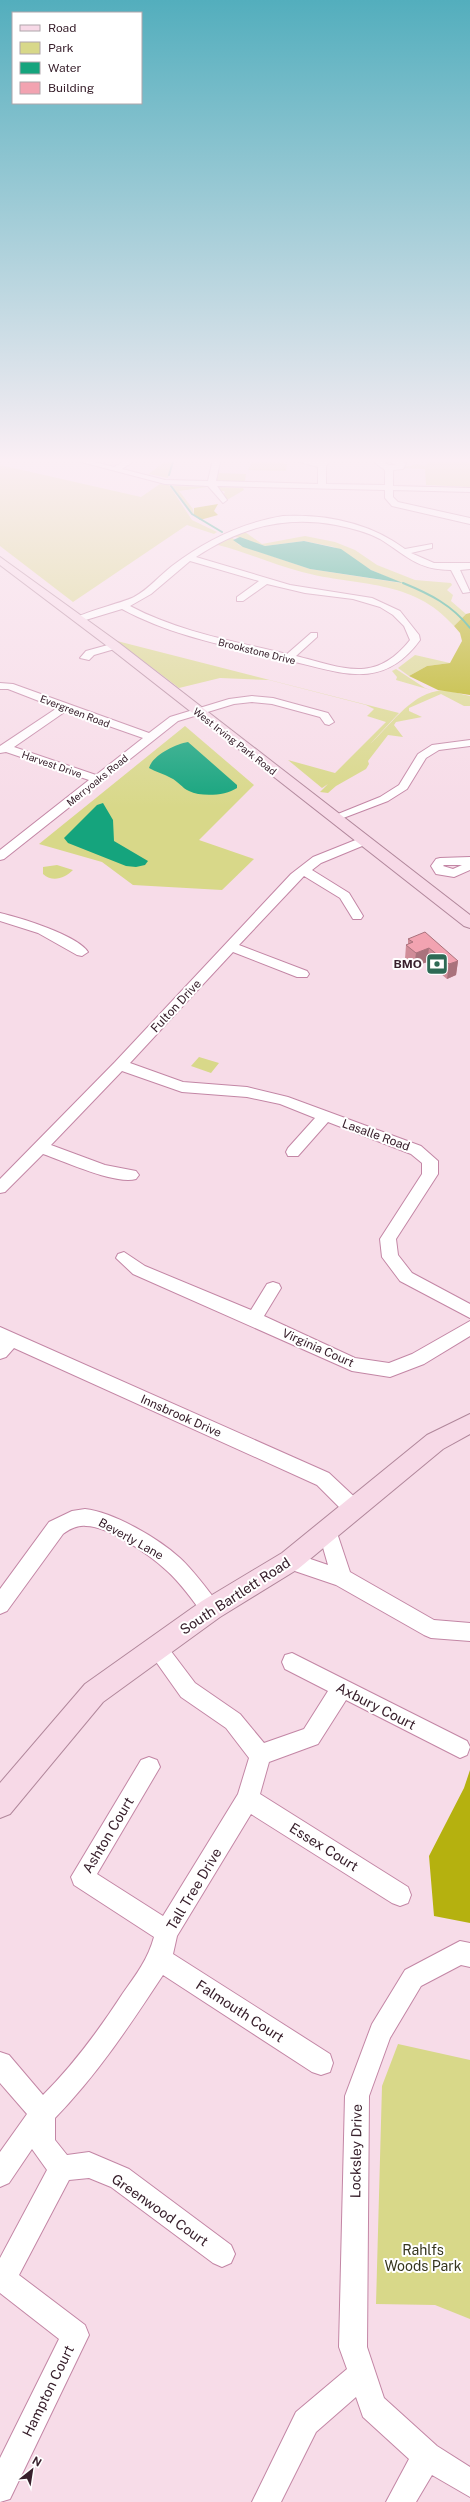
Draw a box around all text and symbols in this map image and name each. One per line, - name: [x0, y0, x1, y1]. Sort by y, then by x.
- legend: [12, 12, 142, 104]
- text: Road: [48, 21, 76, 35]
- text: Park: [48, 41, 74, 55]
- text: Water: [48, 61, 82, 75]
- text: Building: [48, 81, 94, 95]
- street label: Brookstone Drive: [217, 636, 297, 667]
- street label: Evergreen Road: [38, 692, 112, 730]
- street label: West Irving Park Road: [191, 705, 279, 777]
- street label: Harvest Drive: [20, 748, 84, 780]
- street label: Merryoaks Road: [64, 752, 130, 808]
- bank icon: BMO: [424, 951, 450, 977]
- place label: BMO: [393, 957, 422, 971]
- street label: Fulton Drive: [148, 977, 204, 1035]
- street label: Lasalle Road: [340, 1116, 412, 1154]
- street label: Virginia Court: [280, 1326, 356, 1370]
- street label: Innsbrook Drive: [138, 1392, 224, 1440]
- street label: Beverly Lane: [96, 1515, 166, 1563]
- street label: South Bartlett Road: [177, 1554, 293, 1638]
- street label: Axbury Court: [334, 1679, 418, 1733]
- street label: Ashton Court: [79, 1794, 137, 1876]
- street label: Essex Court: [287, 1820, 361, 1874]
- street label: Tall Tree Drive: [163, 1845, 225, 1933]
- street label: Falmouth Court: [193, 1977, 287, 2045]
- street label: Locksley Drive: [347, 2104, 365, 2198]
- street label: Greenwood Court: [109, 2171, 211, 2249]
- park label: Rahlfs Woods Park: [384, 2242, 462, 2274]
- street label: Hampton Court: [19, 2343, 77, 2439]
- north arrow: [12, 2450, 52, 2490]
- text: N: [30, 2454, 44, 2469]

